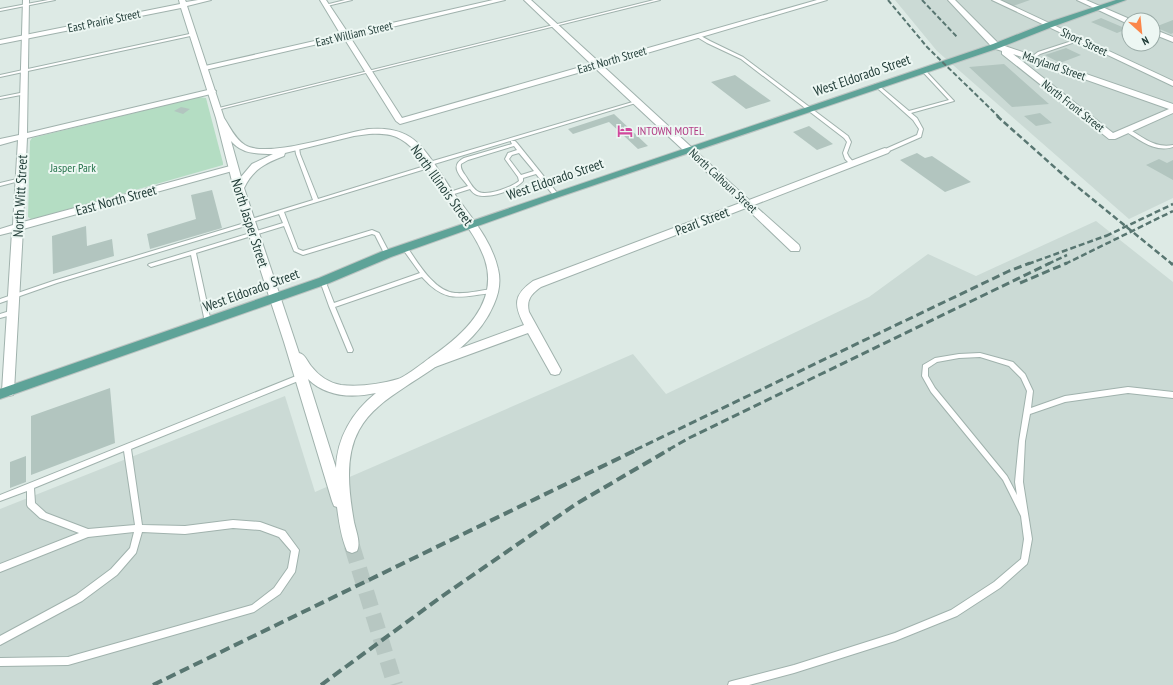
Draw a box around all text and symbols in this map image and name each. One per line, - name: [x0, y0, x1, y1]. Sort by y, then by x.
- street label: East Prairie Street: [66, 5, 142, 36]
- north arrow: [1121, 12, 1161, 52]
- street label: East William Street: [314, 17, 395, 50]
- street label: Short Street: [1058, 24, 1111, 59]
- text: N: [1140, 33, 1151, 49]
- street label: East North Street: [576, 42, 649, 77]
- street label: Maryland Street: [1021, 48, 1088, 84]
- street label: West Eldorado Street: [811, 50, 913, 100]
- street label: North Front Street: [1039, 76, 1108, 135]
- hotel icon: INTOWN MOTEL: [616, 122, 634, 140]
- place label: INTOWN MOTEL: [637, 123, 704, 138]
- street label: North Illinois Street: [407, 141, 477, 229]
- street label: North Calhoun Street: [686, 145, 761, 216]
- street label: North Witt Street: [9, 154, 31, 238]
- street label: West Eldorado Street: [504, 154, 606, 204]
- park label: Jasper Park: [49, 160, 96, 175]
- street label: North Jasper Street: [227, 176, 273, 270]
- street label: East North Street: [74, 181, 158, 219]
- street label: Pearl Street: [672, 202, 732, 239]
- street label: West Eldorado Street: [200, 264, 302, 316]

